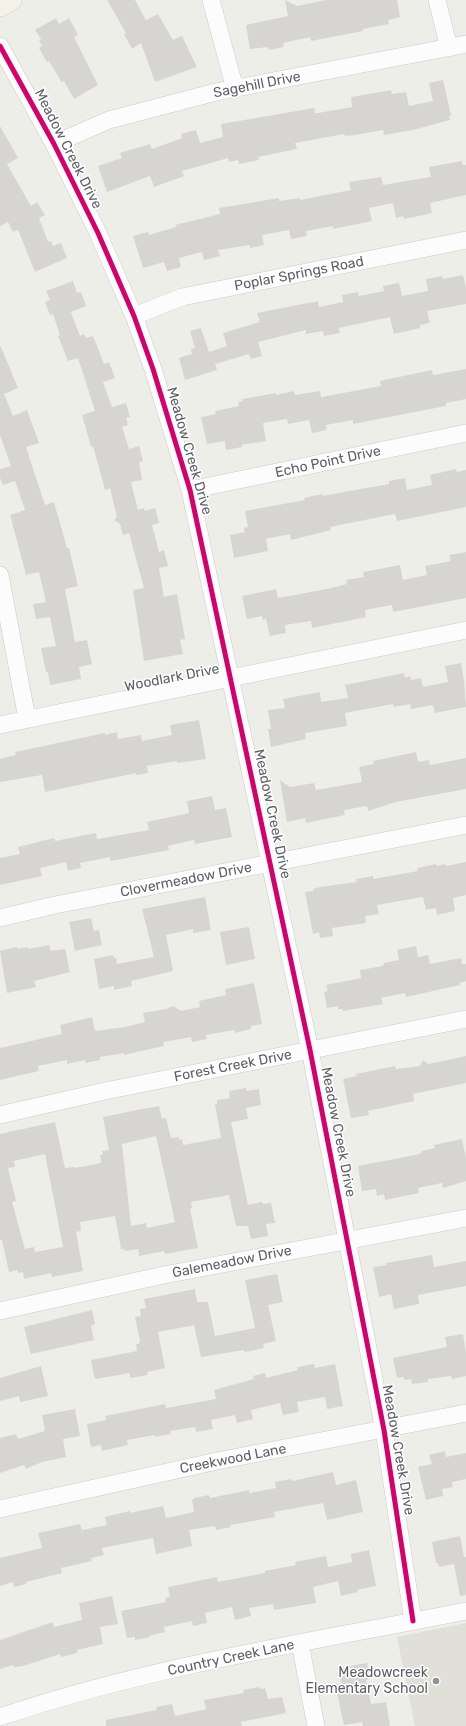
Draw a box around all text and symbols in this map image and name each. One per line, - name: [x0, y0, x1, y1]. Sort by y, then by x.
- street label: Sagehill Drive: [212, 68, 302, 102]
- street label: Meadow Creek Drive: [31, 86, 105, 212]
- street label: Poplar Springs Road: [233, 253, 365, 295]
- street label: Meadow Creek Drive: [163, 385, 215, 517]
- street label: Echo Point Drive: [274, 443, 382, 481]
- street label: Woodlark Drive: [123, 661, 221, 695]
- street label: Meadow Creek Drive: [250, 748, 294, 880]
- street label: Clovermeadow Drive: [119, 859, 253, 901]
- street label: Forest Creek Drive: [173, 1046, 293, 1086]
- street label: Meadow Creek Drive: [317, 1066, 359, 1198]
- street label: Galemeadow Drive: [171, 1242, 293, 1282]
- street label: Meadow Creek Drive: [378, 1384, 418, 1516]
- street label: Creekwood Lane: [178, 1440, 288, 1478]
- street label: Country Creek Lane: [166, 1636, 296, 1680]
- place label: Meadowcreek Elementary School: [305, 1665, 428, 1698]
- marker: Meadowcreek Elementary School: [431, 1676, 441, 1686]

